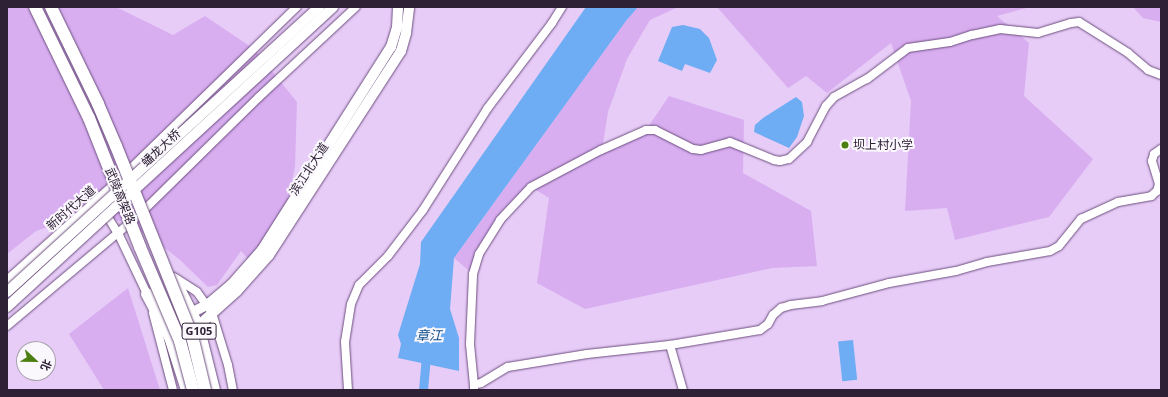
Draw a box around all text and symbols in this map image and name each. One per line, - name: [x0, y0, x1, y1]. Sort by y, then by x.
- street label: 蟠龙大桥: [139, 126, 183, 170]
- place label: 坝上村小学: [853, 138, 913, 152]
- street label: 滨江北大道: [287, 140, 331, 198]
- marker: 坝上村小学: [840, 140, 850, 150]
- street label: 武陵高架路: [102, 165, 138, 227]
- street label: 新时代大道: [44, 183, 98, 233]
- road number: G105: [181, 322, 217, 340]
- water label: 章江: [416, 327, 442, 343]
- north arrow: [16, 341, 56, 381]
- text: 北: [38, 357, 56, 373]

